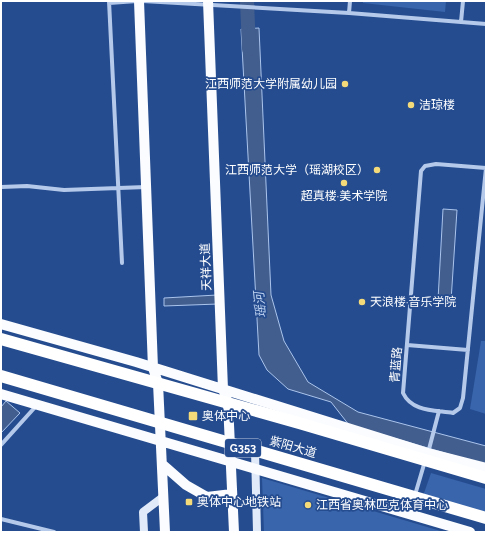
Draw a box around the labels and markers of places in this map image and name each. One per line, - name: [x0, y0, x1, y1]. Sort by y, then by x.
- place label: 江西师范大学附属幼儿园: [205, 77, 337, 91]
- marker: 江西师范大学附属幼儿园: [340, 79, 350, 89]
- place label: 洁琼楼: [419, 98, 455, 112]
- marker: 洁琼楼: [406, 100, 416, 110]
- place label: 江西师范大学（瑶湖校区）: [225, 163, 369, 177]
- marker: 江西师范大学（瑶湖校区）: [372, 165, 382, 175]
- marker: 超真楼·美术学院: [339, 178, 349, 188]
- place label: 超真楼·美术学院: [301, 189, 387, 203]
- place label: 天浪楼·音乐学院: [370, 295, 456, 309]
- marker: 天浪楼·音乐学院: [357, 297, 367, 307]
- place label: 奥体中心: [202, 409, 250, 423]
- marker: 奥体中心: [187, 410, 199, 422]
- place label: 奥体中心地铁站: [197, 495, 281, 509]
- marker: 奥体中心地铁站: [184, 497, 194, 507]
- place label: 江西省奥林匹克体育中心: [316, 498, 448, 512]
- marker: 江西省奥林匹克体育中心: [303, 500, 313, 510]

